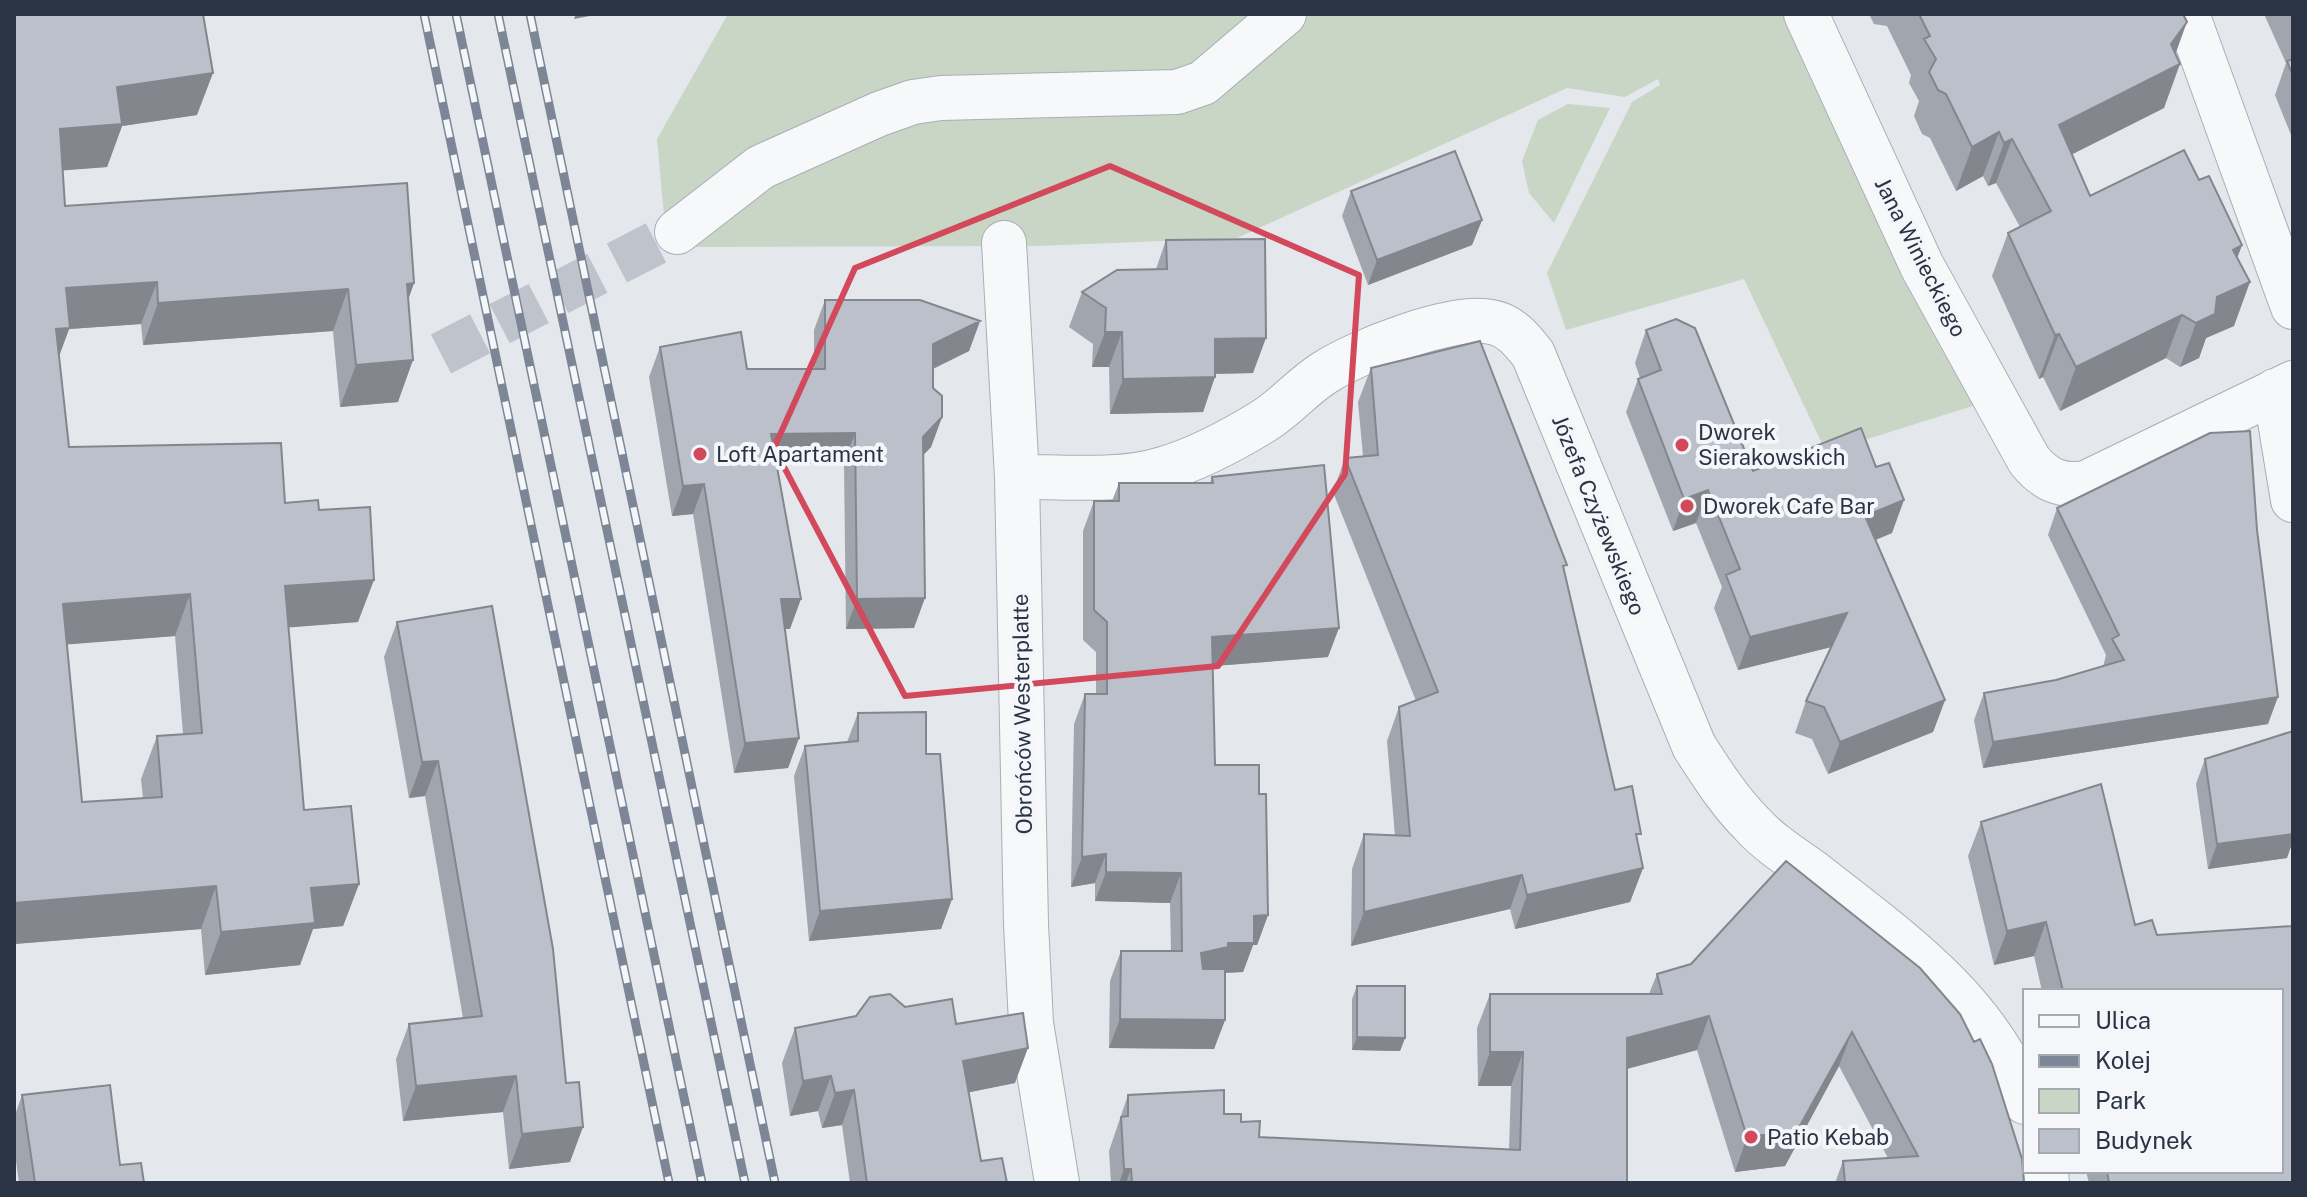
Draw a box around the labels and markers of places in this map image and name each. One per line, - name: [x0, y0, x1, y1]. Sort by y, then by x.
- place label: Dworek Sierakowskich: [1698, 419, 1846, 470]
- marker: Dworek Sierakowskich: [1673, 436, 1691, 454]
- place label: Loft Apartament: [716, 441, 884, 467]
- marker: Loft Apartament: [691, 445, 709, 463]
- place label: Dworek Cafe Bar: [1703, 493, 1875, 519]
- marker: Dworek Cafe Bar: [1678, 497, 1696, 515]
- place label: Patio Kebab: [1767, 1124, 1889, 1150]
- marker: Patio Kebab: [1742, 1128, 1760, 1146]

